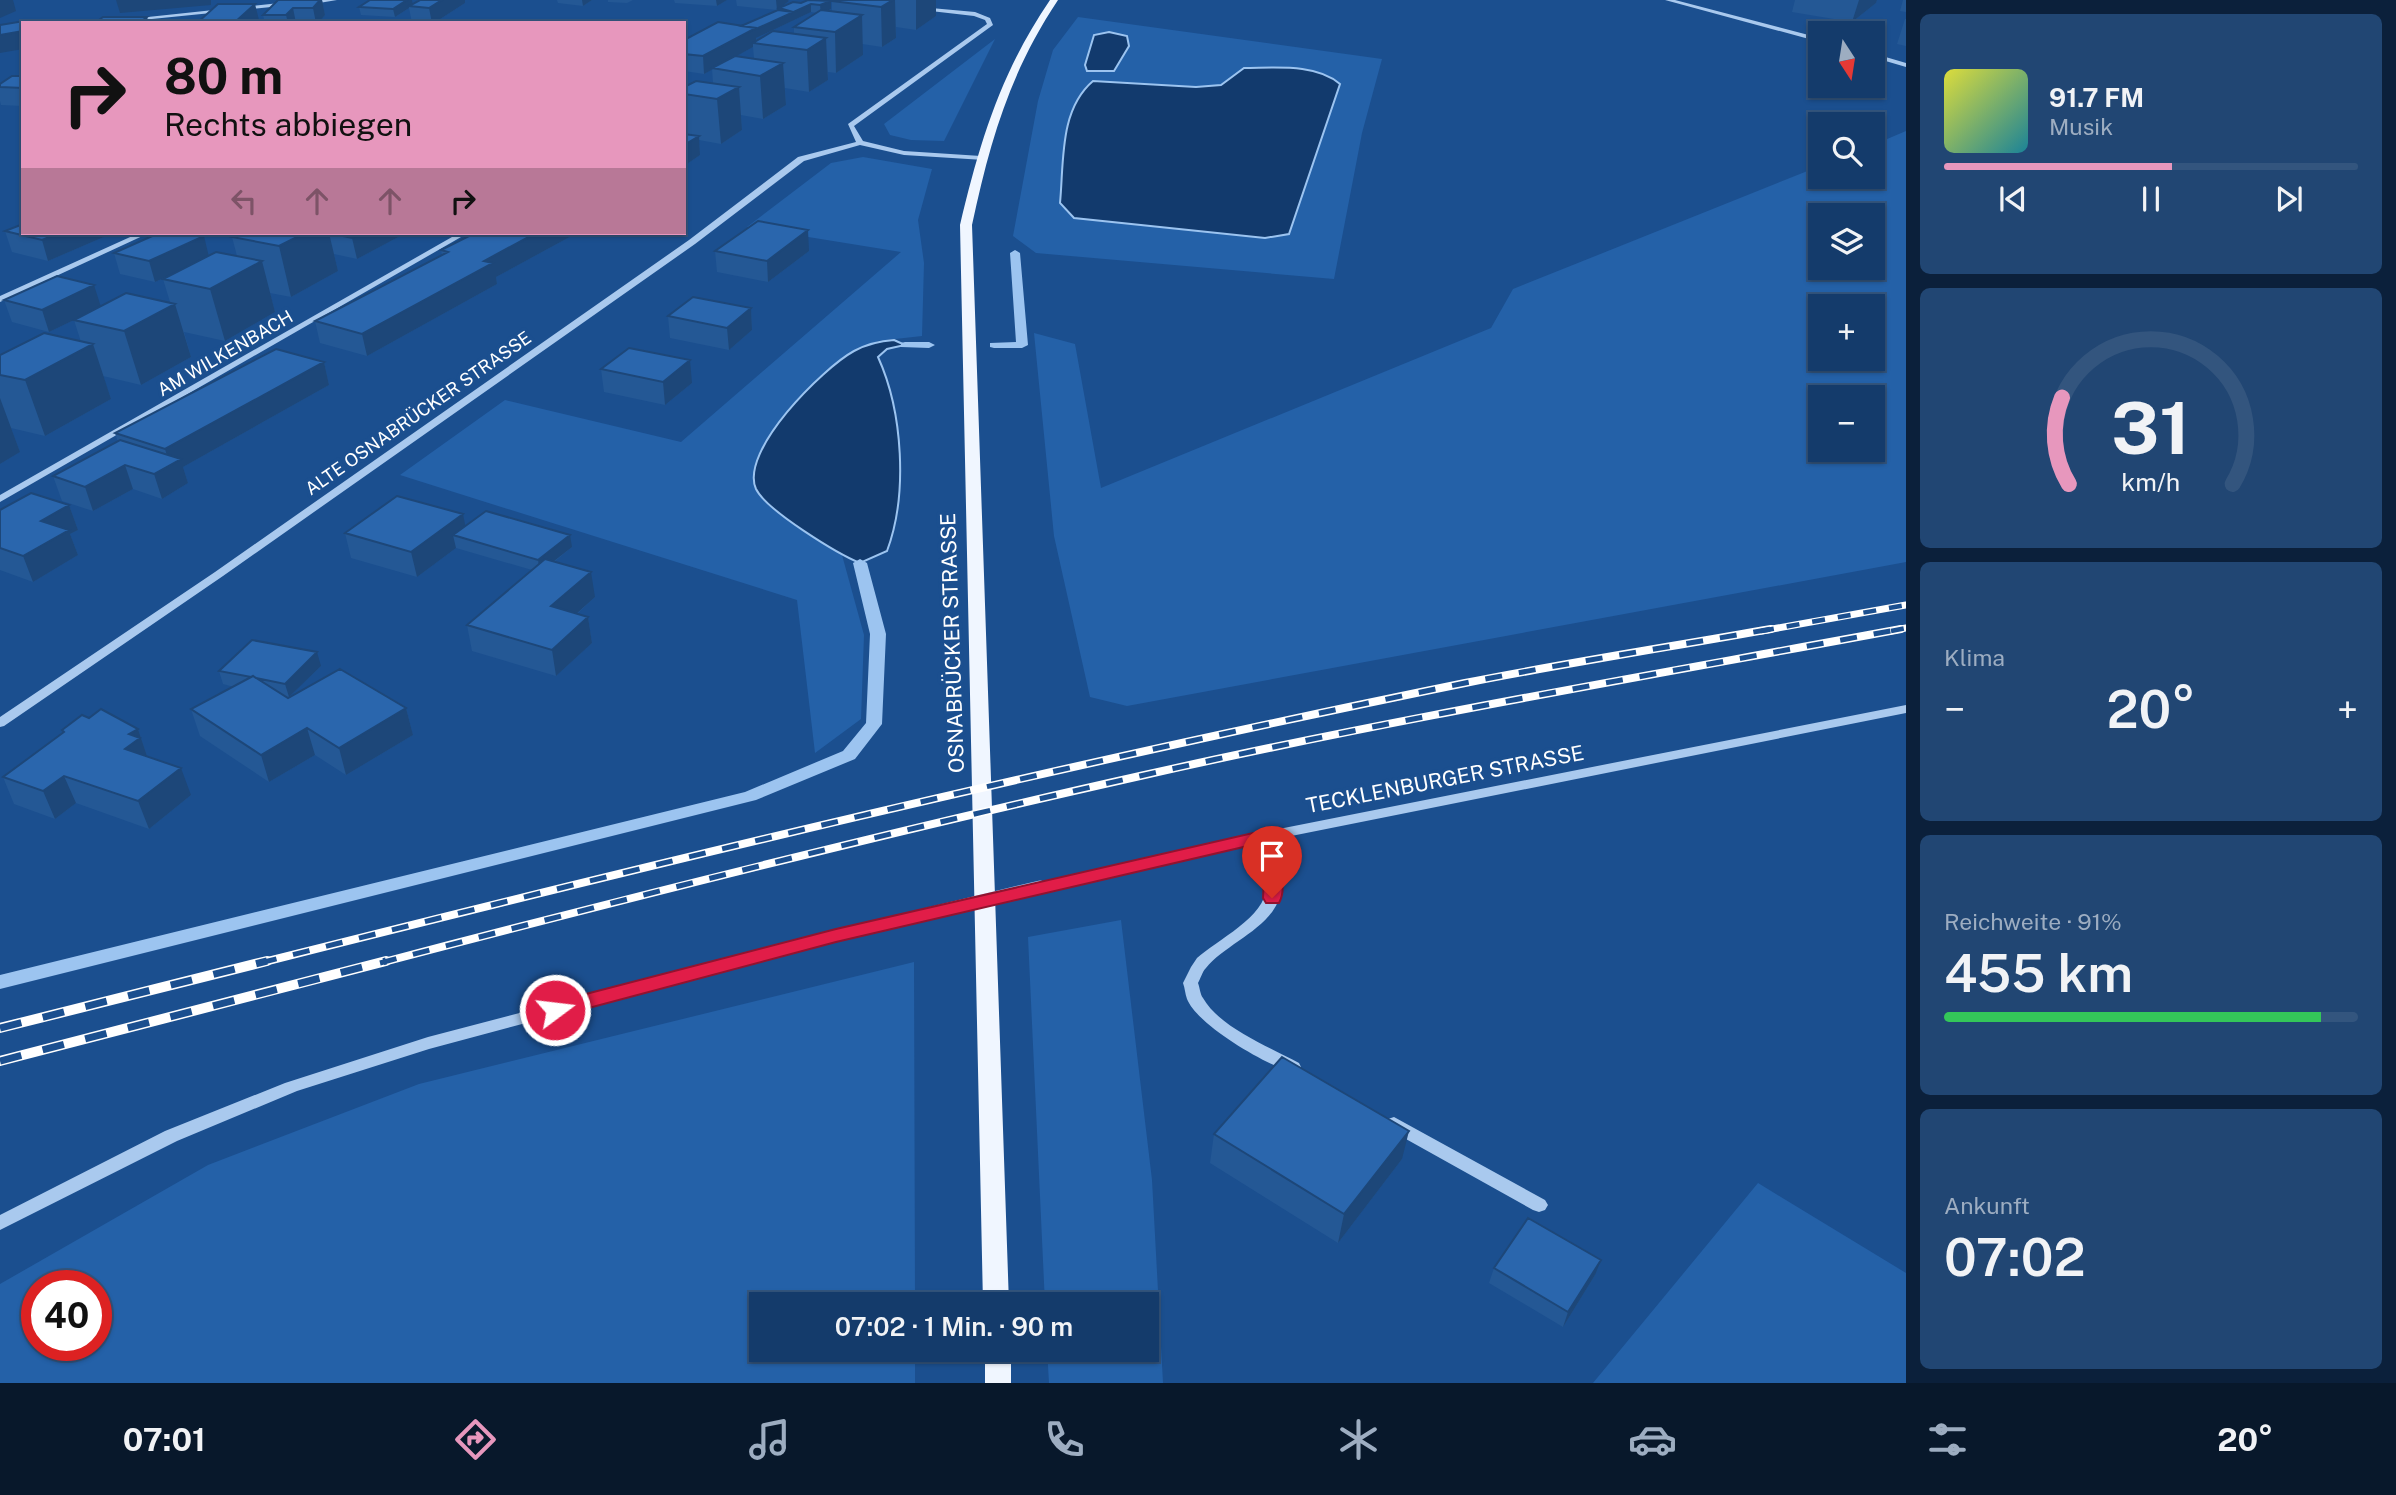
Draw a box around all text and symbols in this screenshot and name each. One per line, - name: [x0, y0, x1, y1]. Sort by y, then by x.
- north arrow: [1808, 21, 1885, 98]
- map controls: [1808, 21, 1885, 462]
- text: 80 m: [164, 47, 283, 105]
- icon: right: [49, 49, 140, 140]
- text: 91.7 FM: [2049, 82, 2144, 113]
- text: Rechts abbiegen: [164, 106, 412, 143]
- button: search: [1808, 112, 1885, 189]
- text: Musik: [2049, 113, 2113, 140]
- icon: previous: [1994, 180, 2032, 218]
- icon: pause: [2132, 180, 2170, 218]
- icon: next: [2270, 180, 2308, 218]
- icon: left: [225, 182, 263, 220]
- icon: ahead: [298, 182, 336, 220]
- icon: ahead: [371, 182, 409, 220]
- icon: right: [444, 182, 482, 220]
- button: layers: [1808, 203, 1885, 280]
- button: +: [1808, 294, 1885, 371]
- street label: AM WILKENBACH: [154, 306, 296, 400]
- street label: ALTE OSNABRÜCKER STRASSE: [300, 326, 535, 499]
- button: −: [1808, 385, 1885, 462]
- text: 31: [2111, 385, 2191, 470]
- text: km/h: [2122, 466, 2180, 496]
- street label: OSNABRÜCKER STRASSE: [935, 512, 969, 774]
- text: Klima: [1944, 644, 2005, 671]
- text: 20°: [2106, 679, 2196, 740]
- text: −: [1944, 687, 1965, 732]
- text: +: [2337, 687, 2358, 732]
- street label: TECKLENBURGER STRASSE: [1304, 740, 1586, 818]
- pin: [1242, 826, 1302, 898]
- icon: arrive: [1253, 837, 1291, 875]
- text: Reichweite · 91%: [1944, 908, 2122, 935]
- text: 455 km: [1944, 943, 2133, 1004]
- position arrow: [518, 973, 592, 1047]
- text: Ankunft: [1944, 1192, 2030, 1219]
- text: 07:02: [1944, 1227, 2086, 1288]
- speed limit sign: 40: [21, 1270, 112, 1361]
- text: 07:02 · 1 Min. · 90 m: [835, 1311, 1073, 1342]
- icon: directions: [451, 1415, 500, 1464]
- icon: music: [745, 1415, 794, 1464]
- icon: phone: [1040, 1415, 1089, 1464]
- icon: climate: [1334, 1415, 1383, 1464]
- icon: car: [1628, 1415, 1677, 1464]
- icon: filters: [1923, 1415, 1972, 1464]
- text: 07:01: [123, 1421, 206, 1458]
- text: 20°: [2217, 1421, 2273, 1458]

